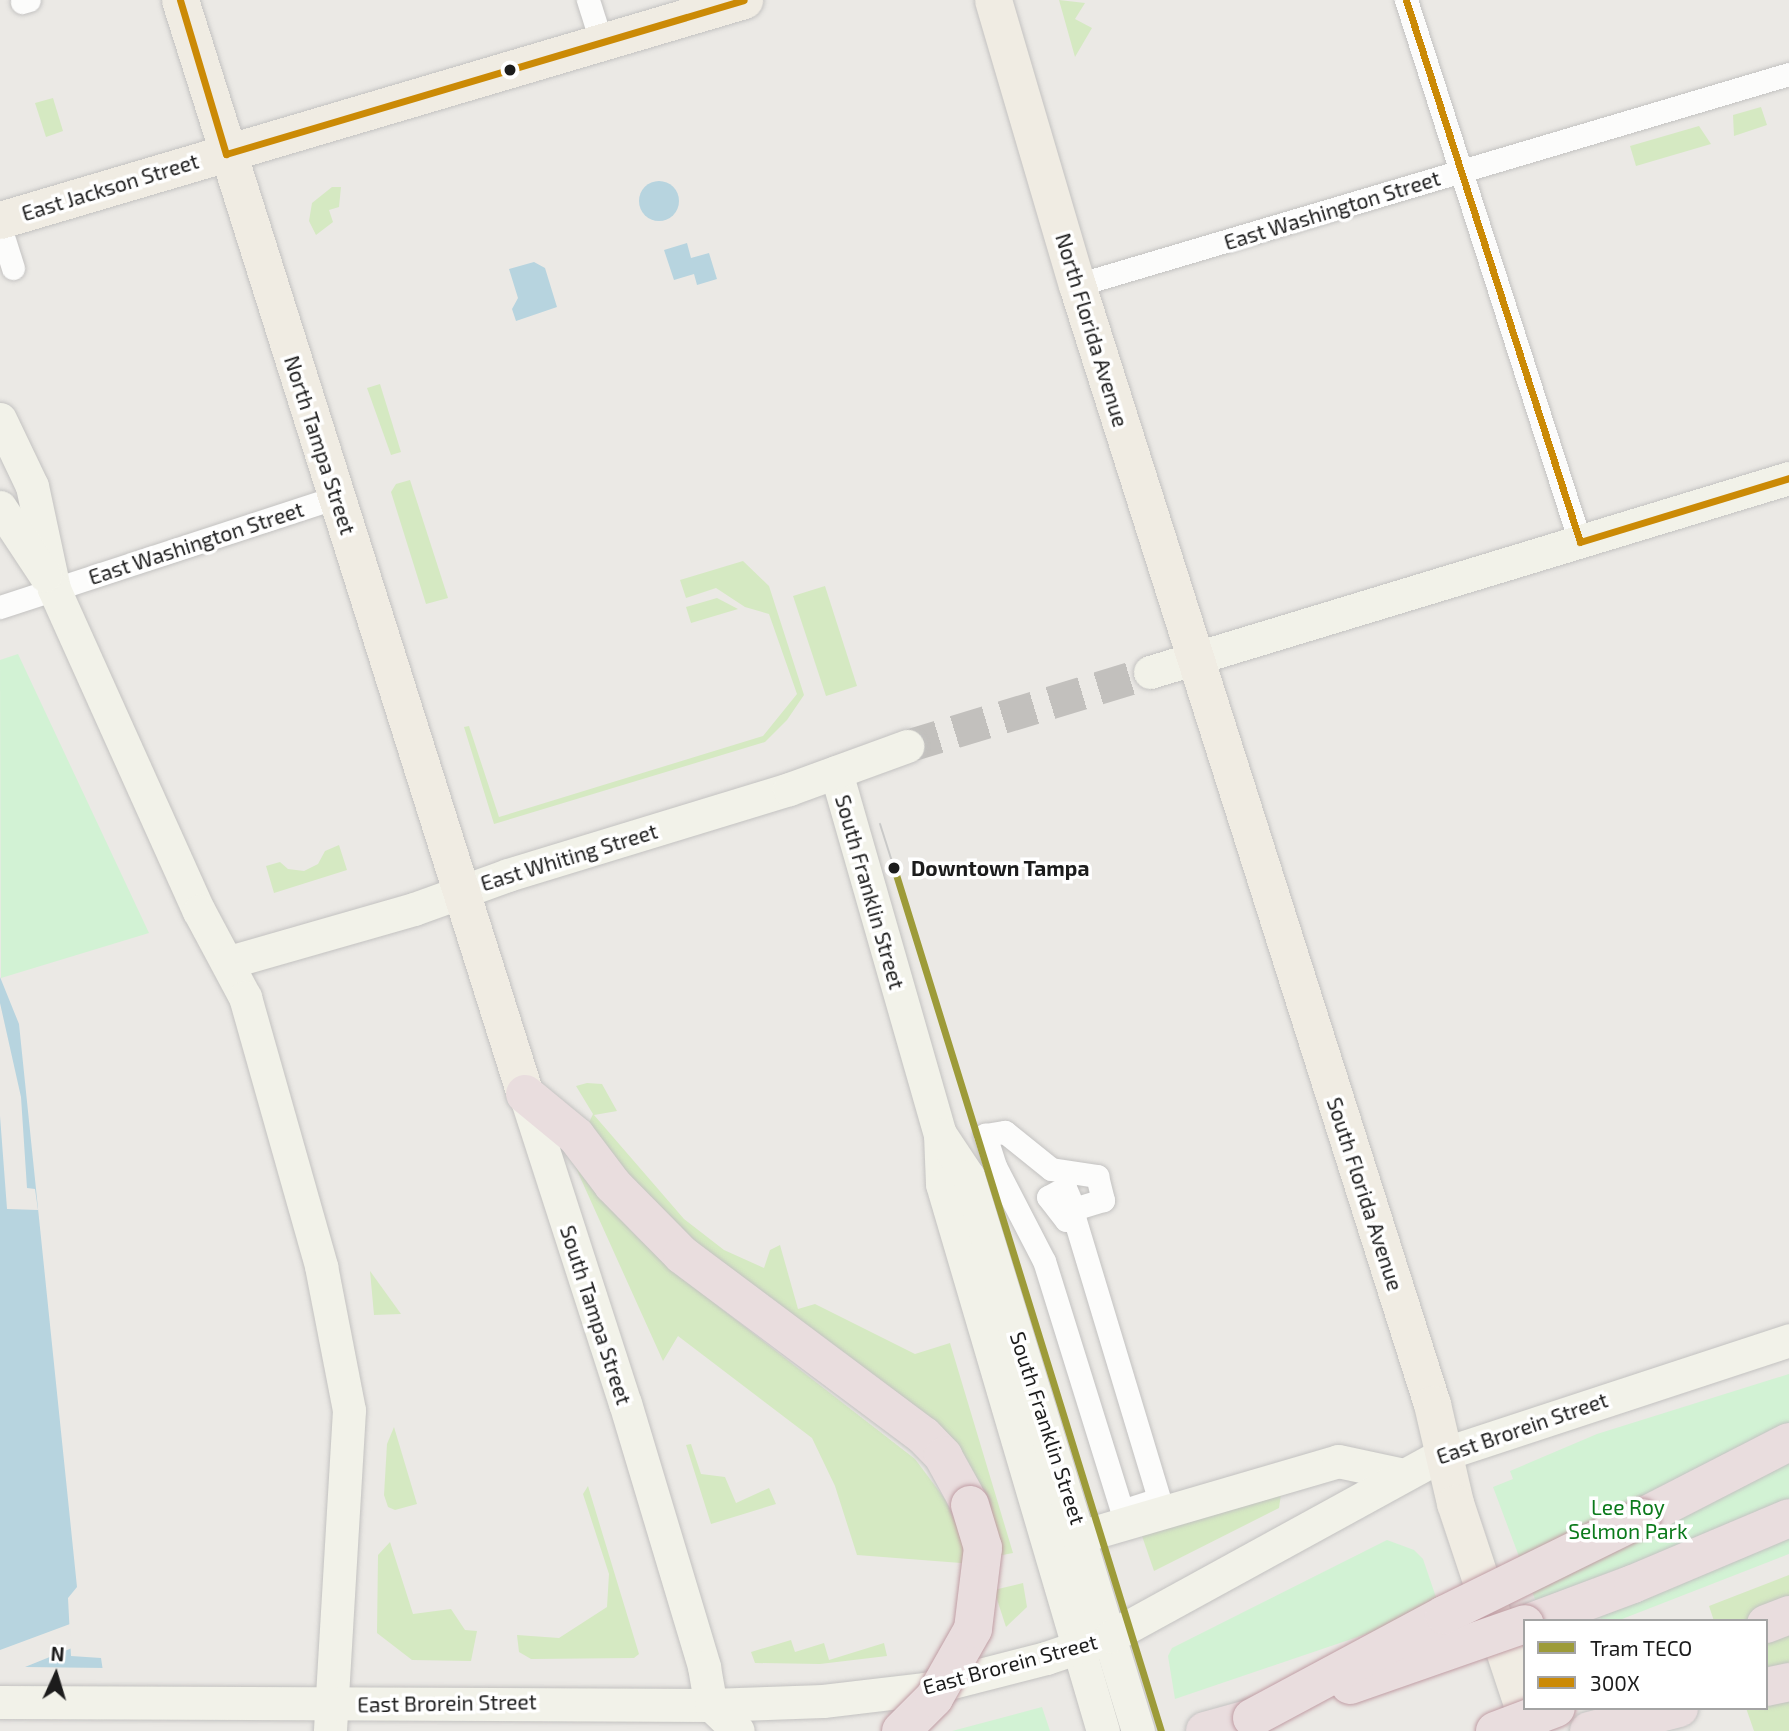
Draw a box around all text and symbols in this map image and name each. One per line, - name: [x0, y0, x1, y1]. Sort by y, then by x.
- unlabelled marker: [503, 63, 517, 77]
- street label: East Jackson Street: [18, 148, 202, 226]
- street label: East Washington Street: [1221, 165, 1443, 255]
- street label: North Florida Avenue: [1050, 230, 1134, 430]
- street label: North Tampa Street: [279, 352, 361, 538]
- street label: East Washington Street: [85, 496, 307, 590]
- street label: South Franklin Street: [830, 792, 910, 992]
- street label: East Whiting Street: [477, 818, 661, 896]
- place label: Downtown Tampa: [911, 855, 1090, 881]
- marker: Downtown Tampa: [883, 857, 905, 879]
- street label: South Florida Avenue: [1322, 1094, 1408, 1294]
- street label: South Tampa Street: [555, 1222, 637, 1408]
- street label: South Franklin Street: [1005, 1328, 1091, 1528]
- street label: East Brorein Street: [1433, 1387, 1611, 1469]
- park label: Lee Roy Selmon Park: [1568, 1494, 1688, 1544]
- legend: [1523, 1619, 1768, 1710]
- street label: East Brorein Street: [920, 1629, 1100, 1699]
- text: Tram TECO: [1590, 1635, 1692, 1660]
- north arrow: [21, 1640, 91, 1710]
- text: N: [50, 1642, 65, 1666]
- text: 300X: [1590, 1670, 1640, 1695]
- street label: East Brorein Street: [357, 1689, 537, 1717]

